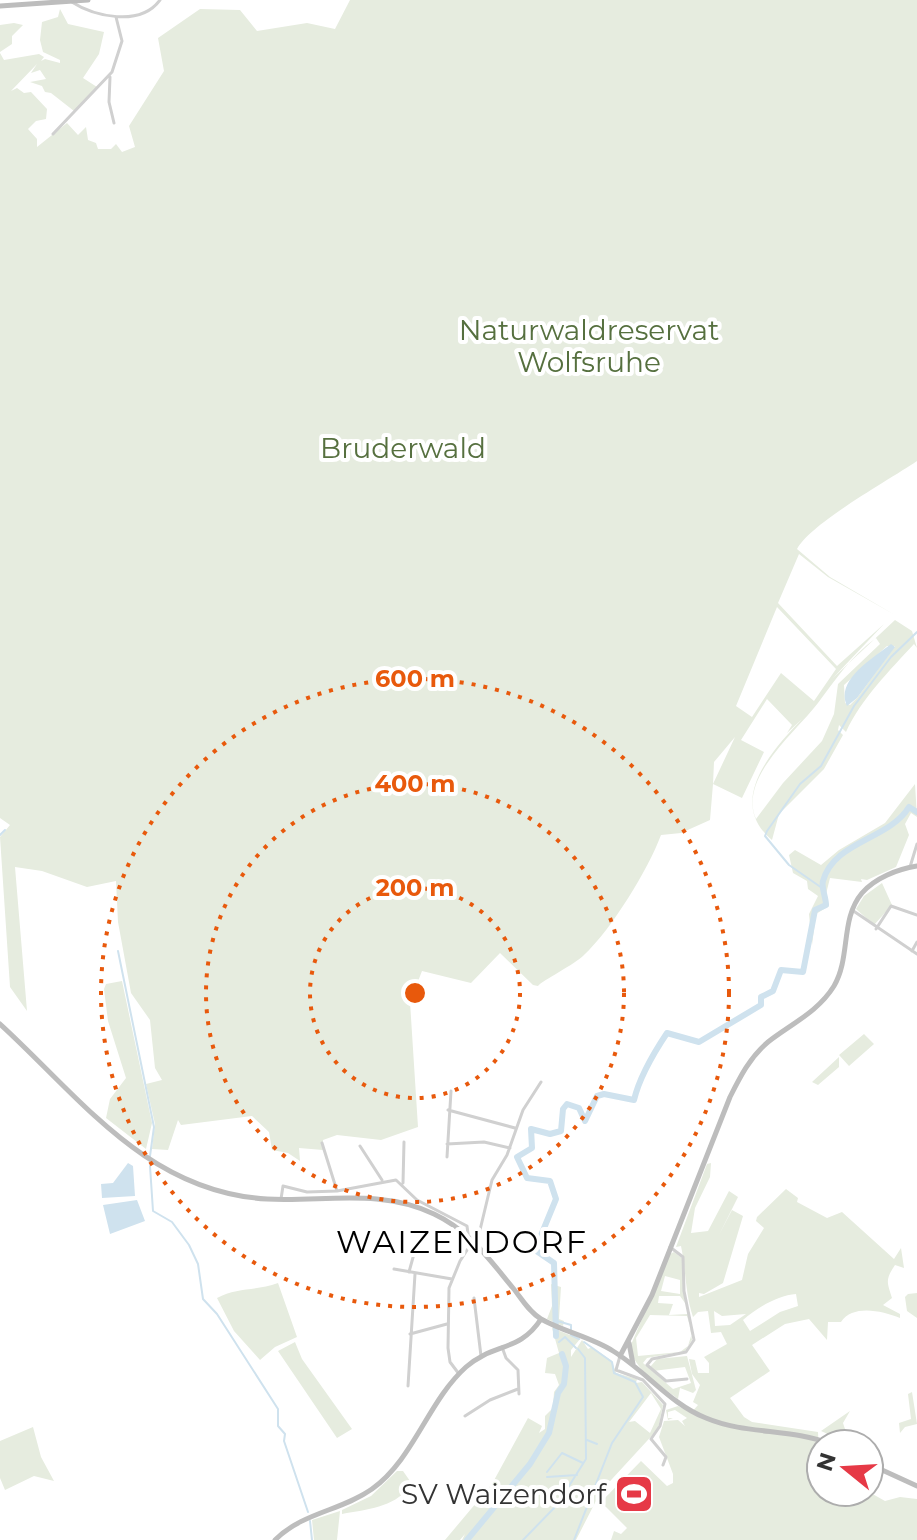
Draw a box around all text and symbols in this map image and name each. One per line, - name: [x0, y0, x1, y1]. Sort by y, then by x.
- park label: Naturwaldreservat Wolfsruhe: [459, 313, 719, 379]
- park label: Bruderwald: [320, 431, 486, 465]
- text: 600 m: [375, 664, 455, 693]
- text: 400 m: [374, 769, 456, 798]
- text: 200 m: [376, 873, 454, 902]
- centre of rings: [401, 979, 429, 1007]
- district label: WAIZENDORF: [336, 1222, 588, 1261]
- north arrow: [805, 1428, 885, 1508]
- text: N: [811, 1449, 842, 1475]
- sports icon: SV Waizendorf: [613, 1473, 655, 1515]
- place label: SV Waizendorf: [401, 1477, 607, 1511]

